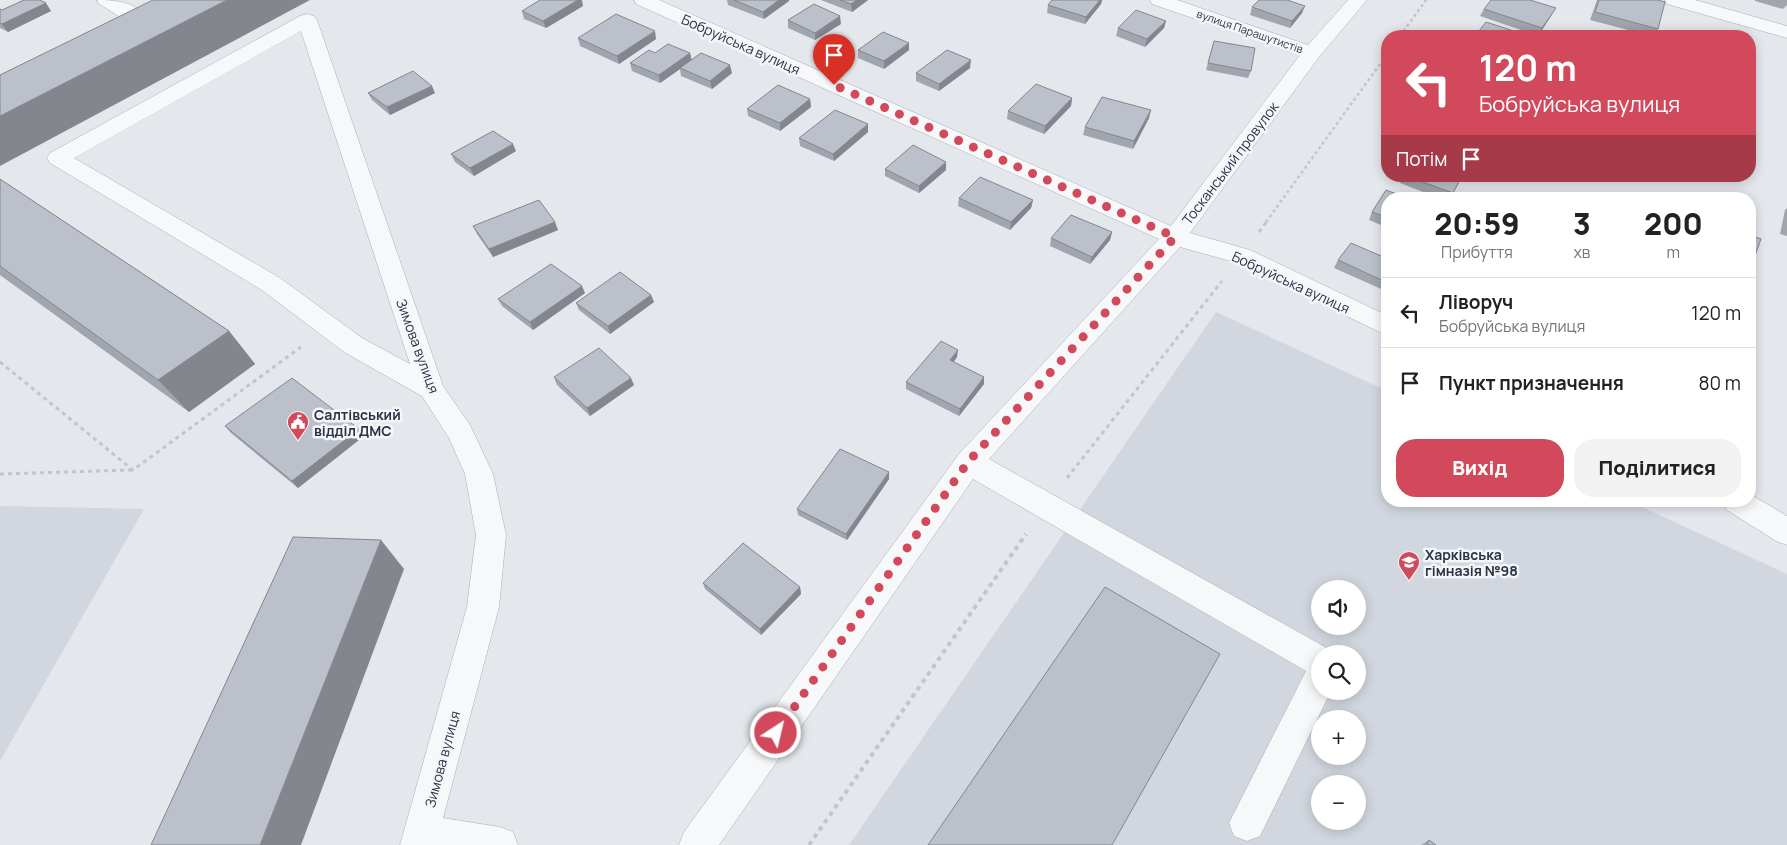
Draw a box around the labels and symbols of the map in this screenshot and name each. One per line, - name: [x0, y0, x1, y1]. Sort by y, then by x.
- street label: вулиця Парашутистів: [1195, 6, 1305, 56]
- street label: Бобруйська вулиця: [679, 9, 803, 79]
- pin: [813, 34, 855, 85]
- street label: Тосканський провулок: [1177, 97, 1283, 228]
- street label: Бобруйська вулиця: [1229, 246, 1353, 318]
- street label: Зимова вулиця: [392, 296, 444, 396]
- place label: Салтівський відділ ДМС: [314, 405, 401, 440]
- public building icon: Салтівський відділ ДМС: [286, 410, 310, 441]
- place label: Харківська гімназія №98: [1425, 545, 1518, 580]
- school or university icon: Харківська гімназія №98: [1397, 550, 1421, 581]
- position arrow: [749, 706, 801, 758]
- street label: Зимова вулиця: [420, 709, 464, 809]

